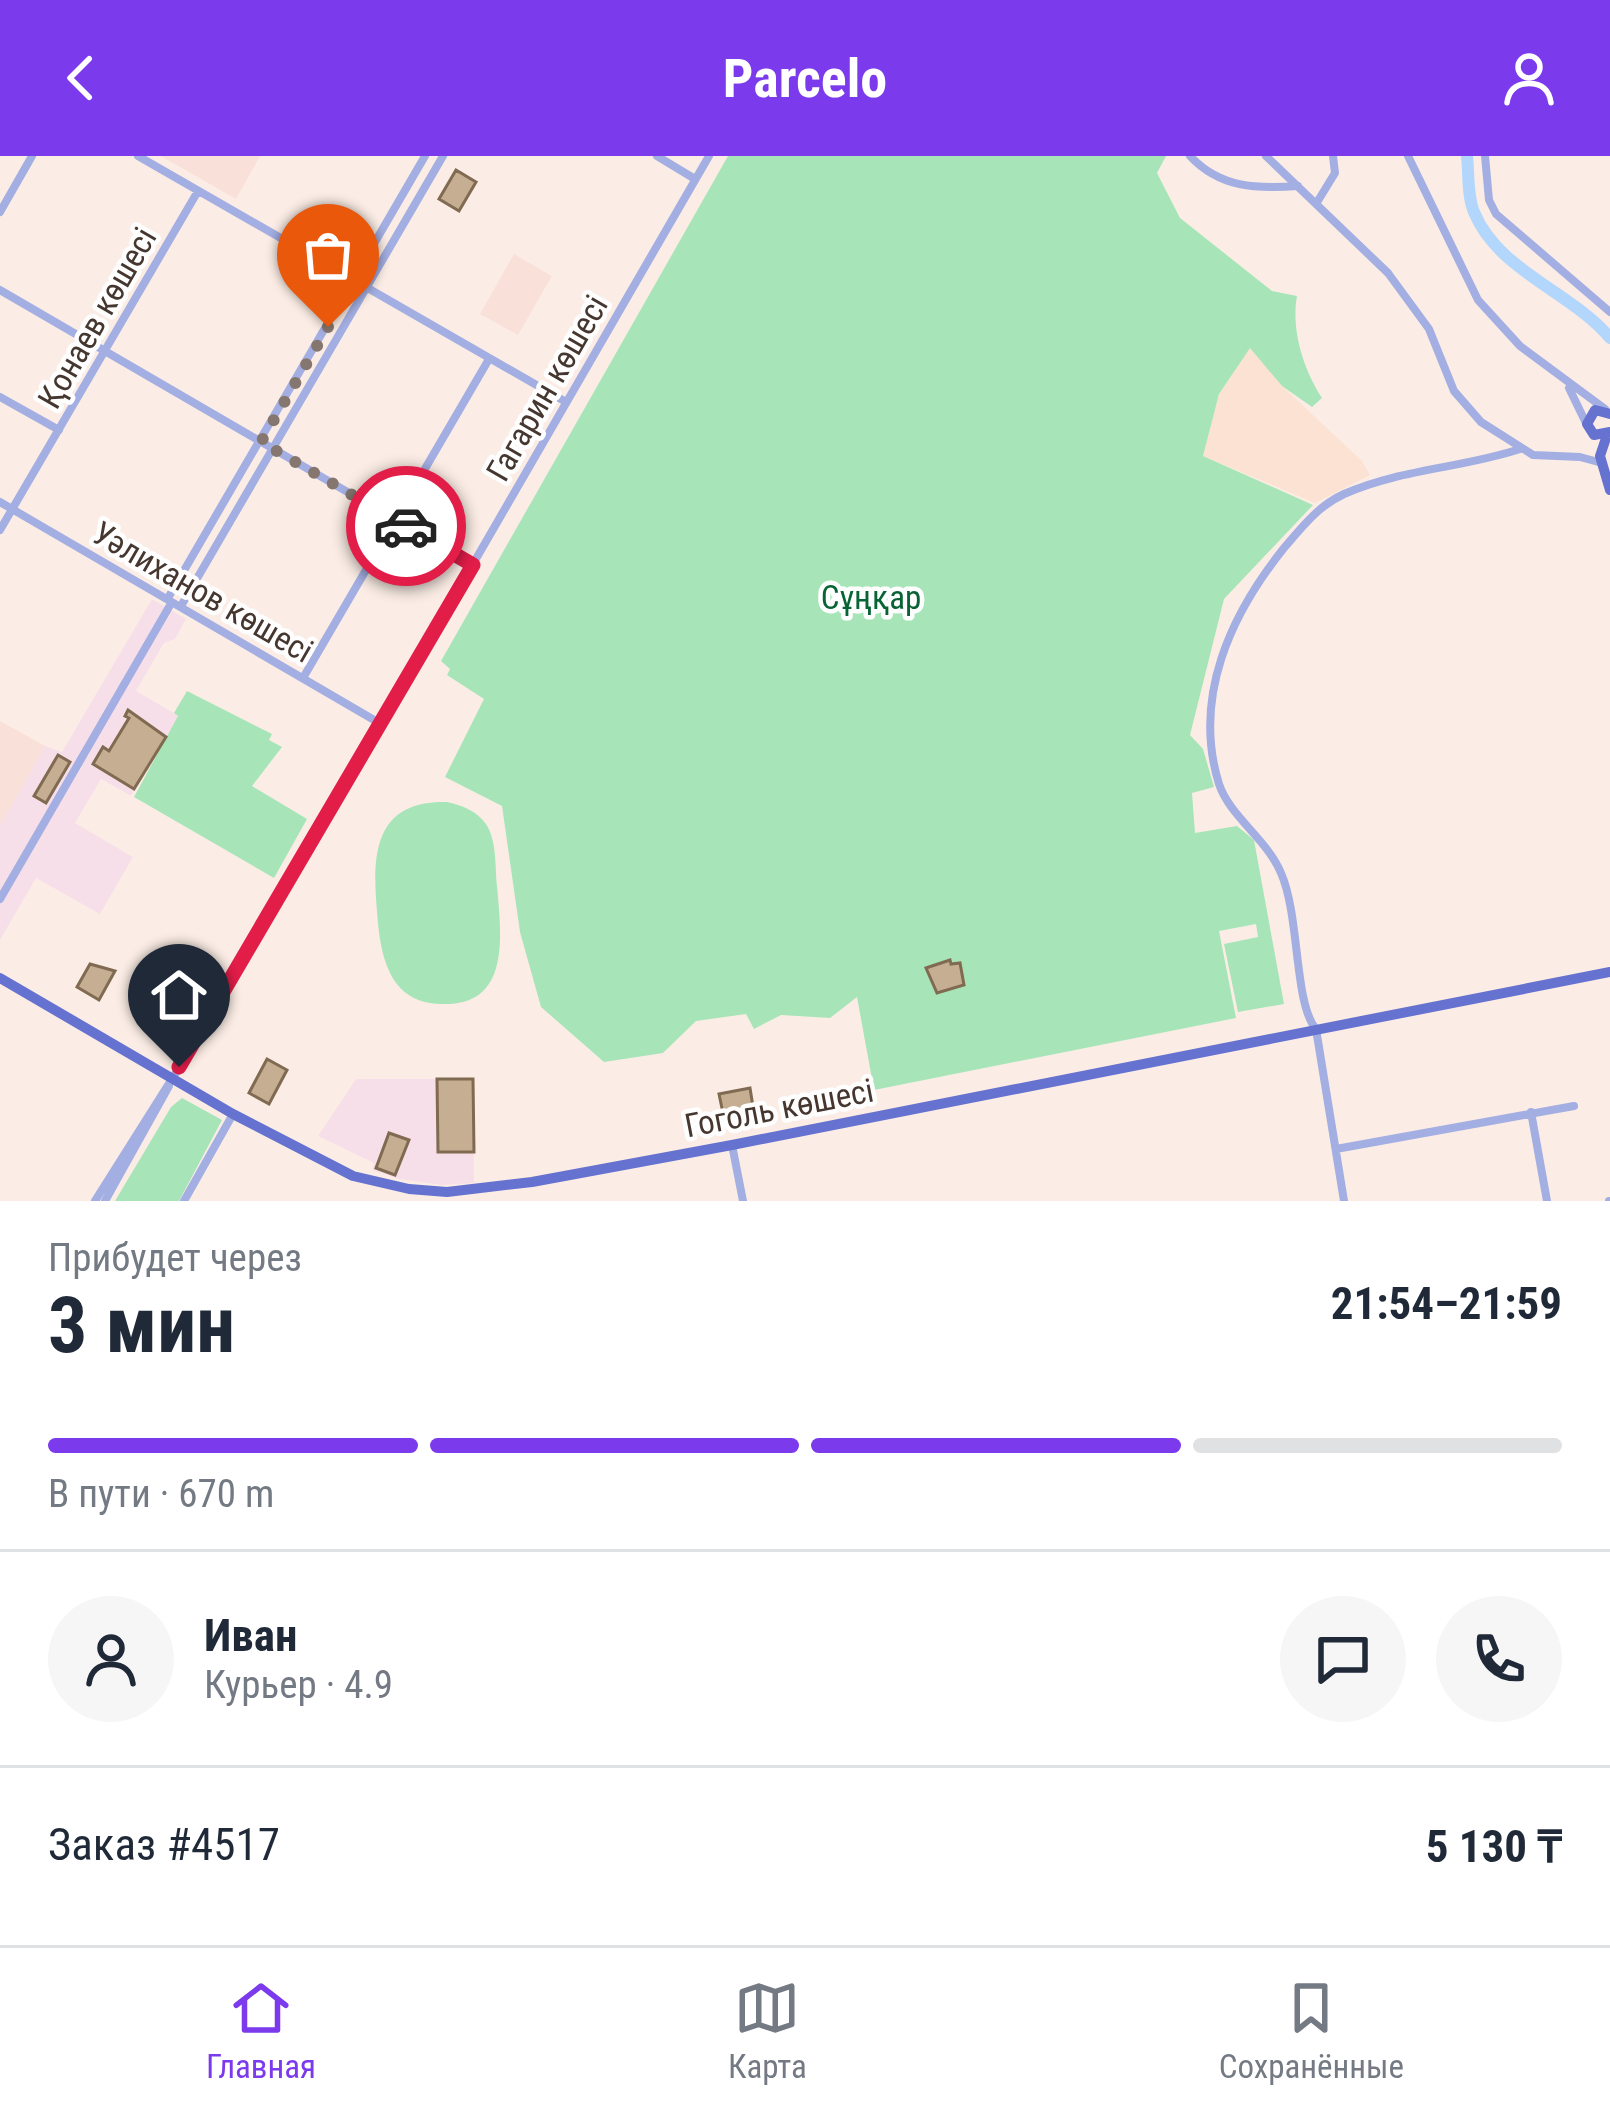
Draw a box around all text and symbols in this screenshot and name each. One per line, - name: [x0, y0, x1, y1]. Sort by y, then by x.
- icon: back: [48, 45, 114, 111]
- icon: person: [1496, 45, 1562, 111]
- text: Parcelo: [723, 47, 887, 110]
- pin: [277, 204, 379, 327]
- street label: Қонаев көшесі: [30, 221, 164, 415]
- icon: bag: [295, 222, 361, 288]
- street label: Гагарин көшесі: [478, 288, 616, 488]
- courier: [346, 466, 466, 586]
- icon: car: [373, 493, 439, 559]
- street label: Уәлиханов көшесі: [86, 513, 320, 671]
- park label: Сұңқар: [821, 578, 921, 617]
- pin: [128, 944, 230, 1067]
- icon: home: [146, 962, 212, 1028]
- street label: Гоголь көшесі: [681, 1071, 877, 1145]
- text: Прибудет через: [48, 1235, 302, 1281]
- text: 21:54–21:59: [1331, 1277, 1562, 1330]
- text: 3 мин: [48, 1280, 235, 1371]
- text: В пути · 670 m: [48, 1471, 274, 1517]
- button: person: [48, 1596, 174, 1722]
- button: chat: [1280, 1596, 1406, 1722]
- button: phone: [1436, 1596, 1562, 1722]
- text: Иван: [204, 1609, 297, 1662]
- text: Курьер · 4.9: [204, 1662, 393, 1708]
- text: Заказ #4517: [48, 1818, 280, 1871]
- text: 5 130 ₸: [1426, 1820, 1562, 1873]
- tab: Главная: [206, 1975, 316, 2086]
- tab: Карта: [728, 1975, 807, 2086]
- tab: Сохранённые: [1219, 1975, 1404, 2086]

